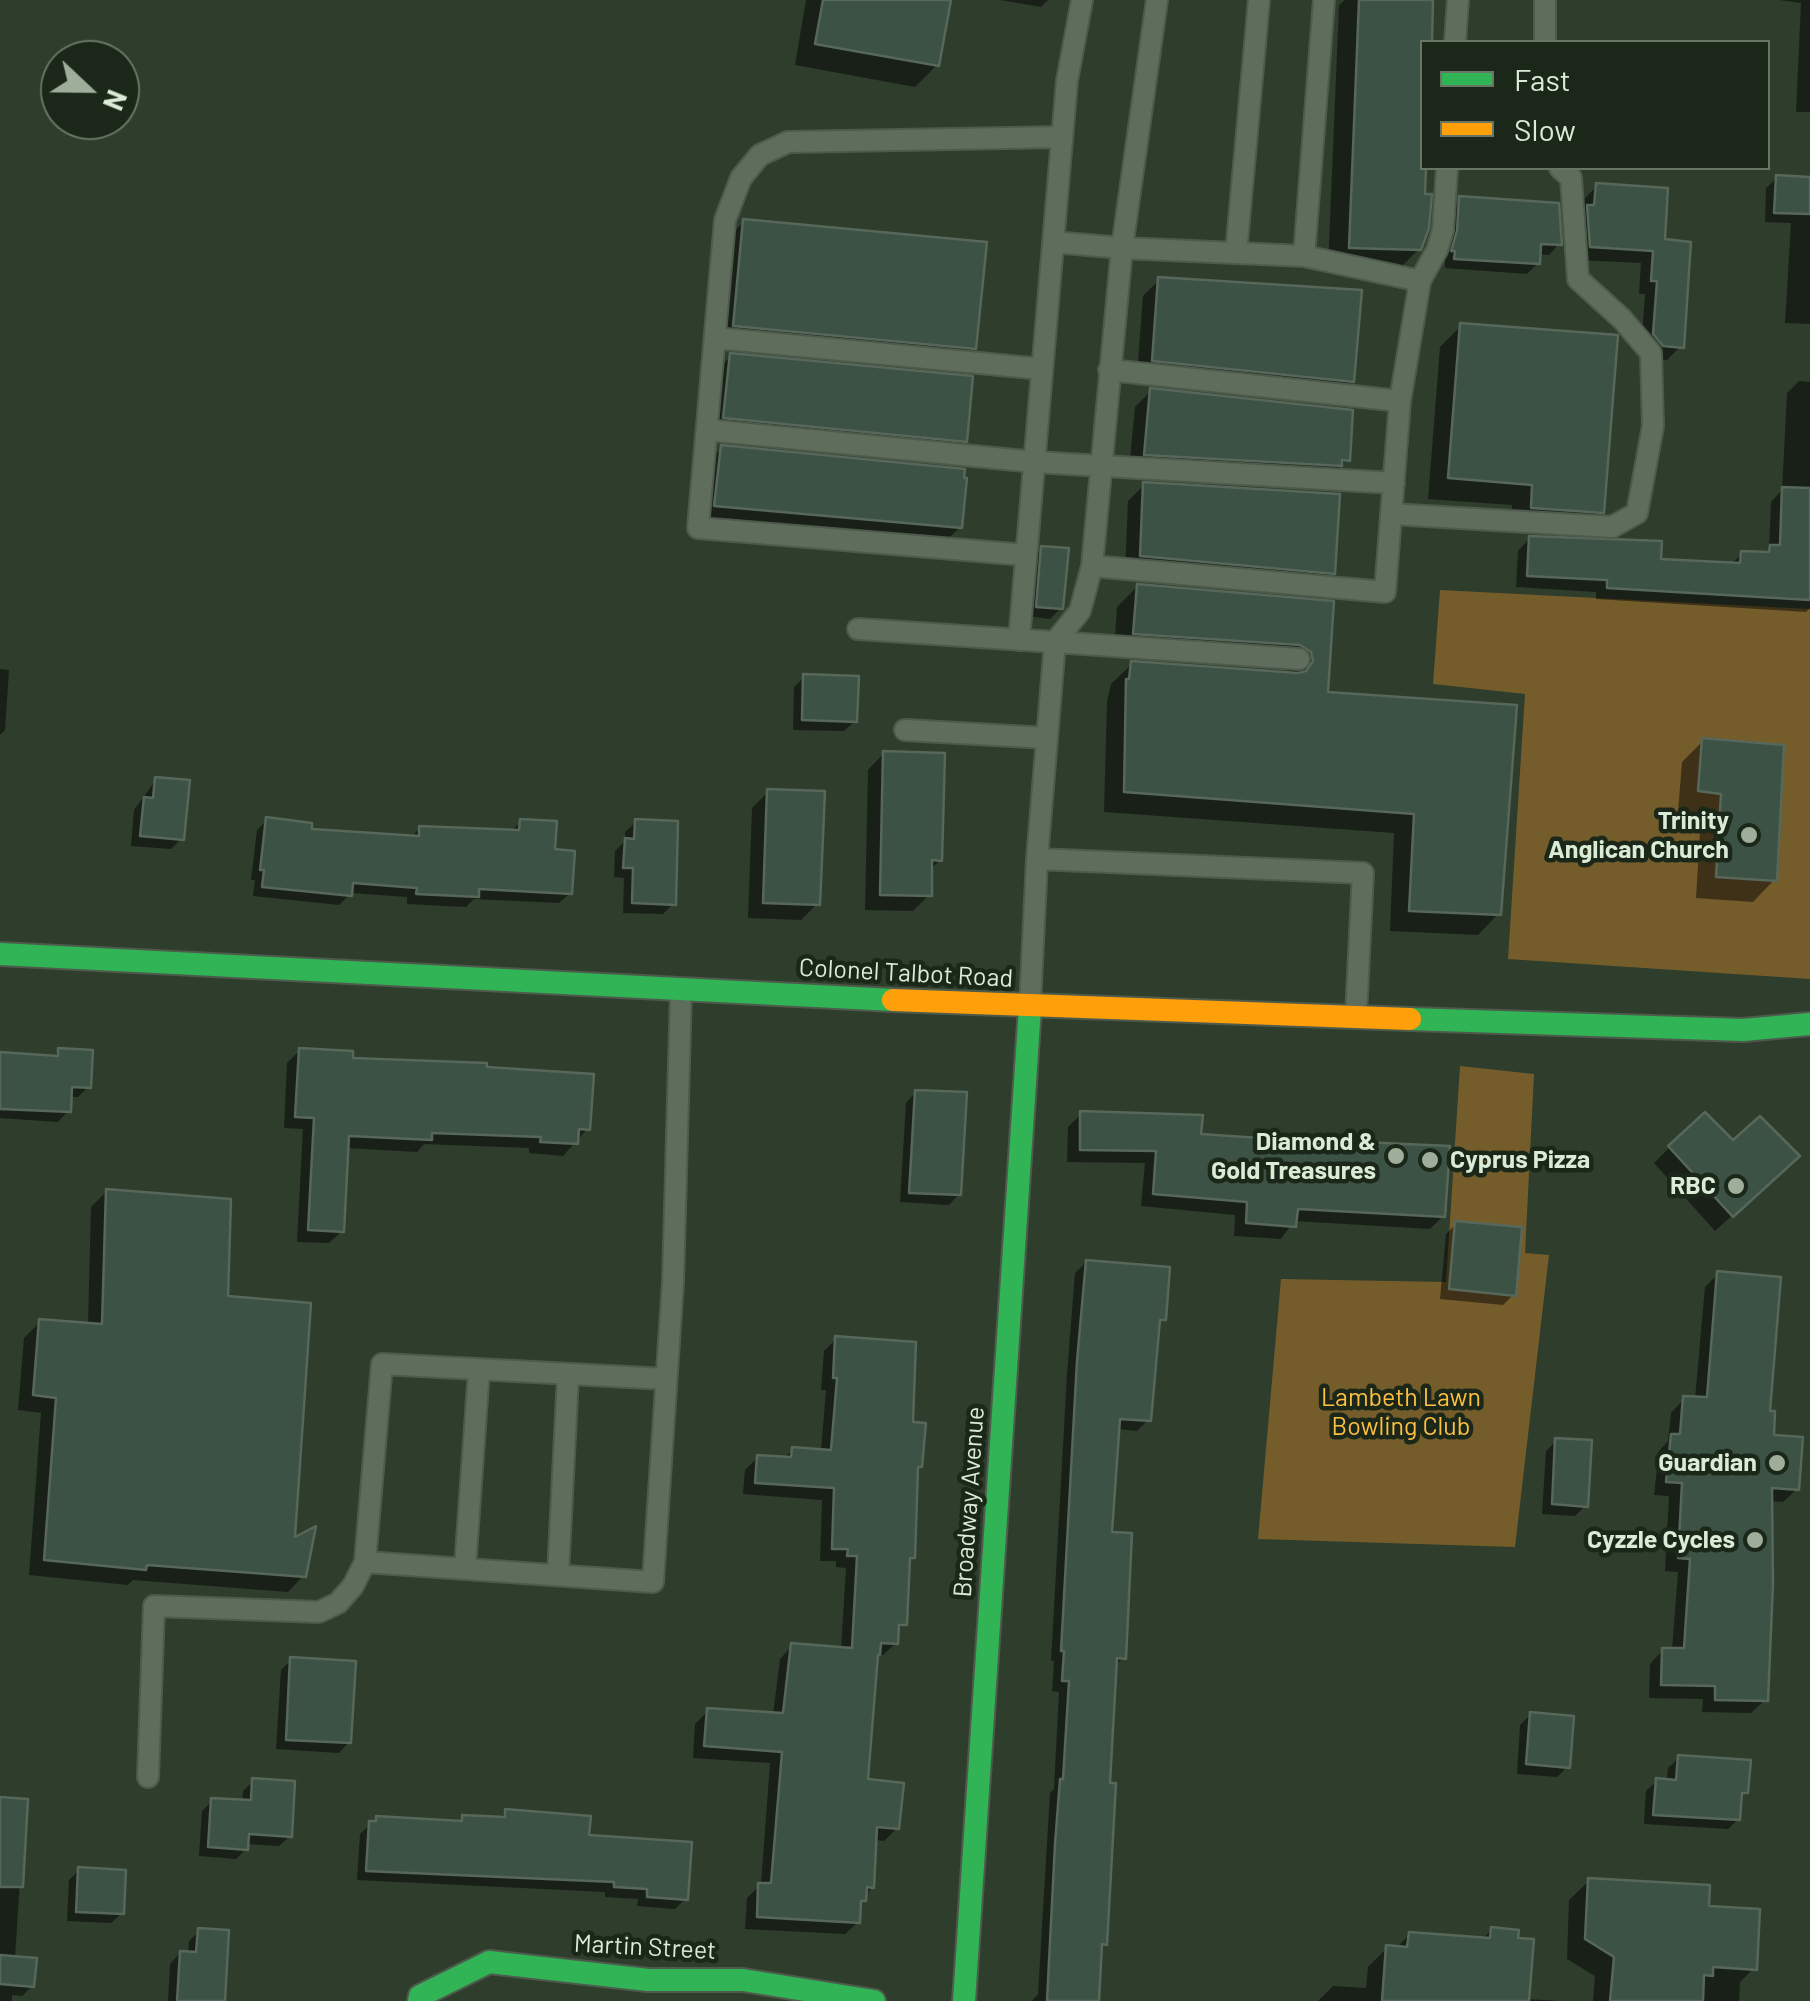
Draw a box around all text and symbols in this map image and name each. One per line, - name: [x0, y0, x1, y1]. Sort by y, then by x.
- north arrow: [40, 40, 140, 140]
- legend: [1420, 40, 1770, 170]
- text: Fast: [1514, 61, 1571, 97]
- text: N: [97, 85, 135, 115]
- text: Slow: [1514, 111, 1576, 147]
- place label: Trinity Anglican Church: [1548, 806, 1729, 865]
- marker: Trinity Anglican Church: [1738, 824, 1760, 846]
- street label: Colonel Talbot Road: [798, 952, 1014, 994]
- place label: Diamond & Gold Treasures: [1211, 1127, 1376, 1186]
- marker: Diamond & Gold Treasures: [1385, 1145, 1407, 1167]
- place label: Cyprus Pizza: [1450, 1145, 1590, 1175]
- marker: Cyprus Pizza: [1419, 1149, 1441, 1171]
- place label: RBC: [1670, 1171, 1716, 1201]
- marker: RBC: [1725, 1175, 1747, 1197]
- park label: Lambeth Lawn Bowling Club: [1321, 1383, 1481, 1442]
- street label: Broadway Avenue: [947, 1406, 991, 1598]
- place label: Guardian: [1658, 1448, 1757, 1478]
- marker: Guardian: [1766, 1452, 1788, 1474]
- place label: Cyzzle Cycles: [1587, 1525, 1735, 1555]
- marker: Cyzzle Cycles: [1744, 1529, 1766, 1551]
- street label: Martin Street: [573, 1928, 717, 1966]

